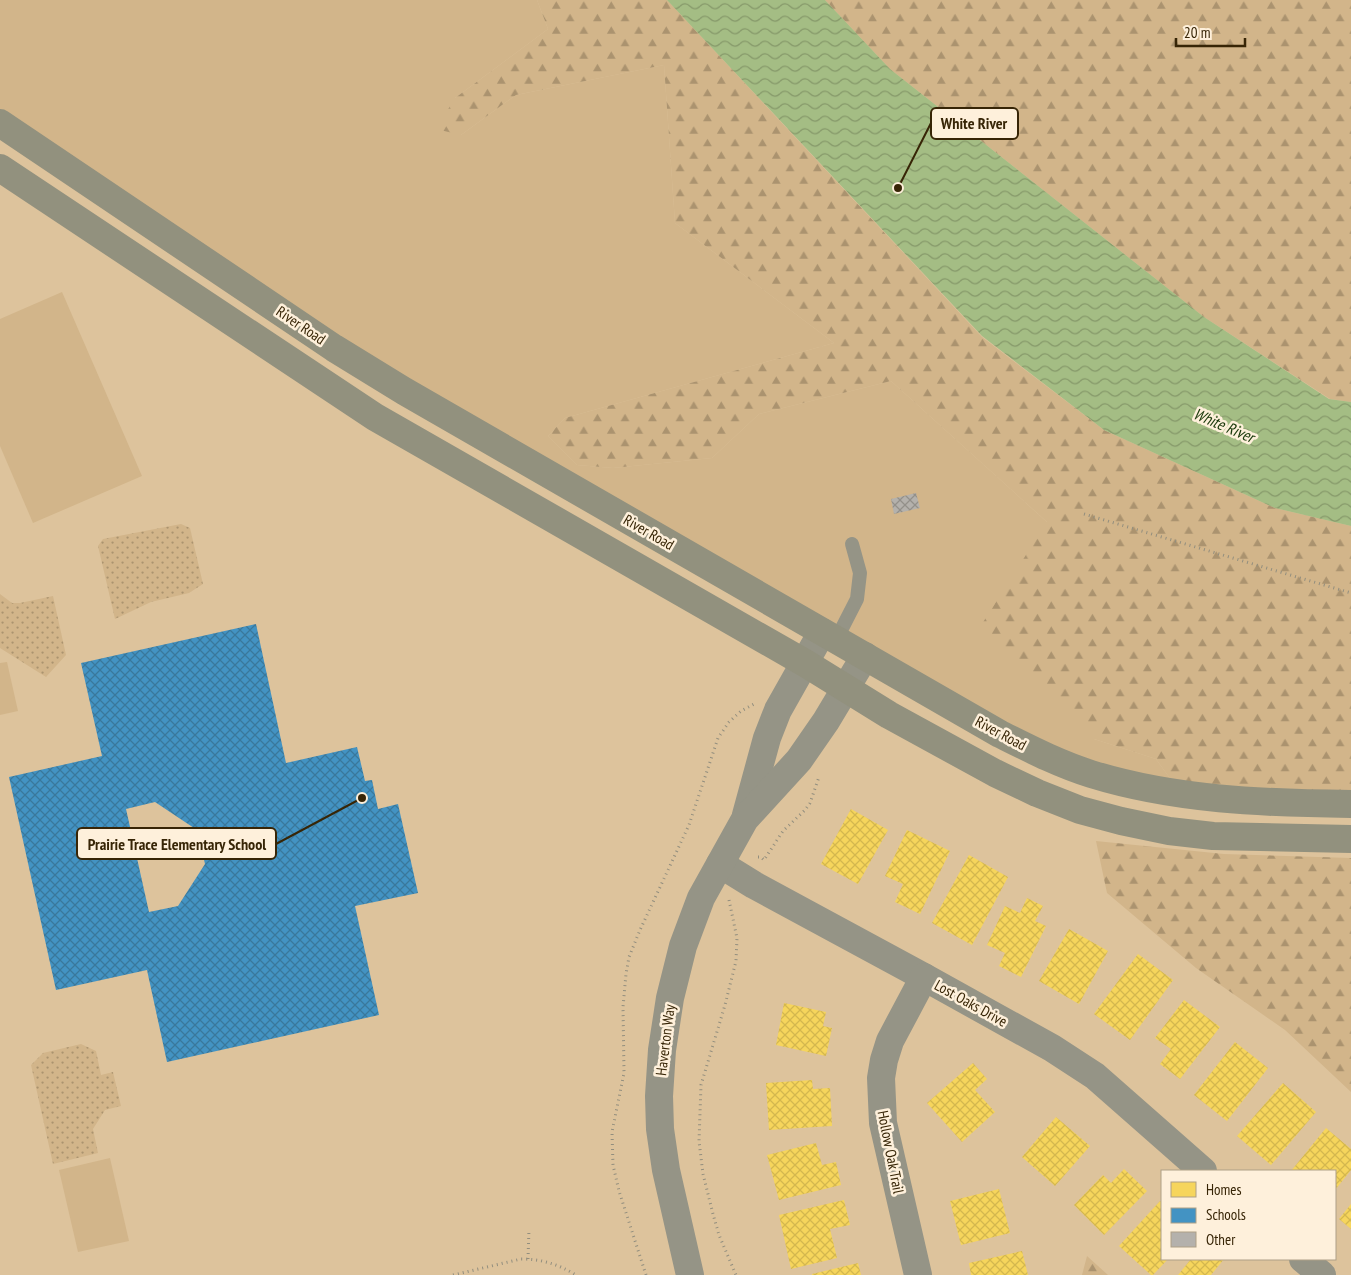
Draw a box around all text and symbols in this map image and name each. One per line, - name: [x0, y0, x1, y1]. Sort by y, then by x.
- scale bar: [1176, 15, 1245, 47]
- text: 20 m: [1184, 23, 1210, 42]
- callout: White River: [931, 108, 1018, 139]
- text: White River: [940, 113, 1008, 133]
- street label: River Road: [273, 302, 329, 348]
- water label: White River: [1191, 403, 1260, 448]
- street label: River Road: [620, 510, 678, 554]
- street label: River Road: [972, 712, 1030, 754]
- callout: Prairie Trace Elementary School: [77, 828, 276, 859]
- text: Prairie Trace Elementary School: [88, 834, 266, 854]
- street label: Lost Oaks Drive: [931, 975, 1011, 1031]
- street label: Haverton Way: [651, 1003, 679, 1077]
- street label: Hollow Oak Trail: [874, 1109, 908, 1196]
- legend: [1161, 1170, 1336, 1260]
- text: Homes: [1206, 1180, 1242, 1199]
- text: Schools: [1206, 1205, 1246, 1224]
- text: Other: [1206, 1230, 1236, 1249]

